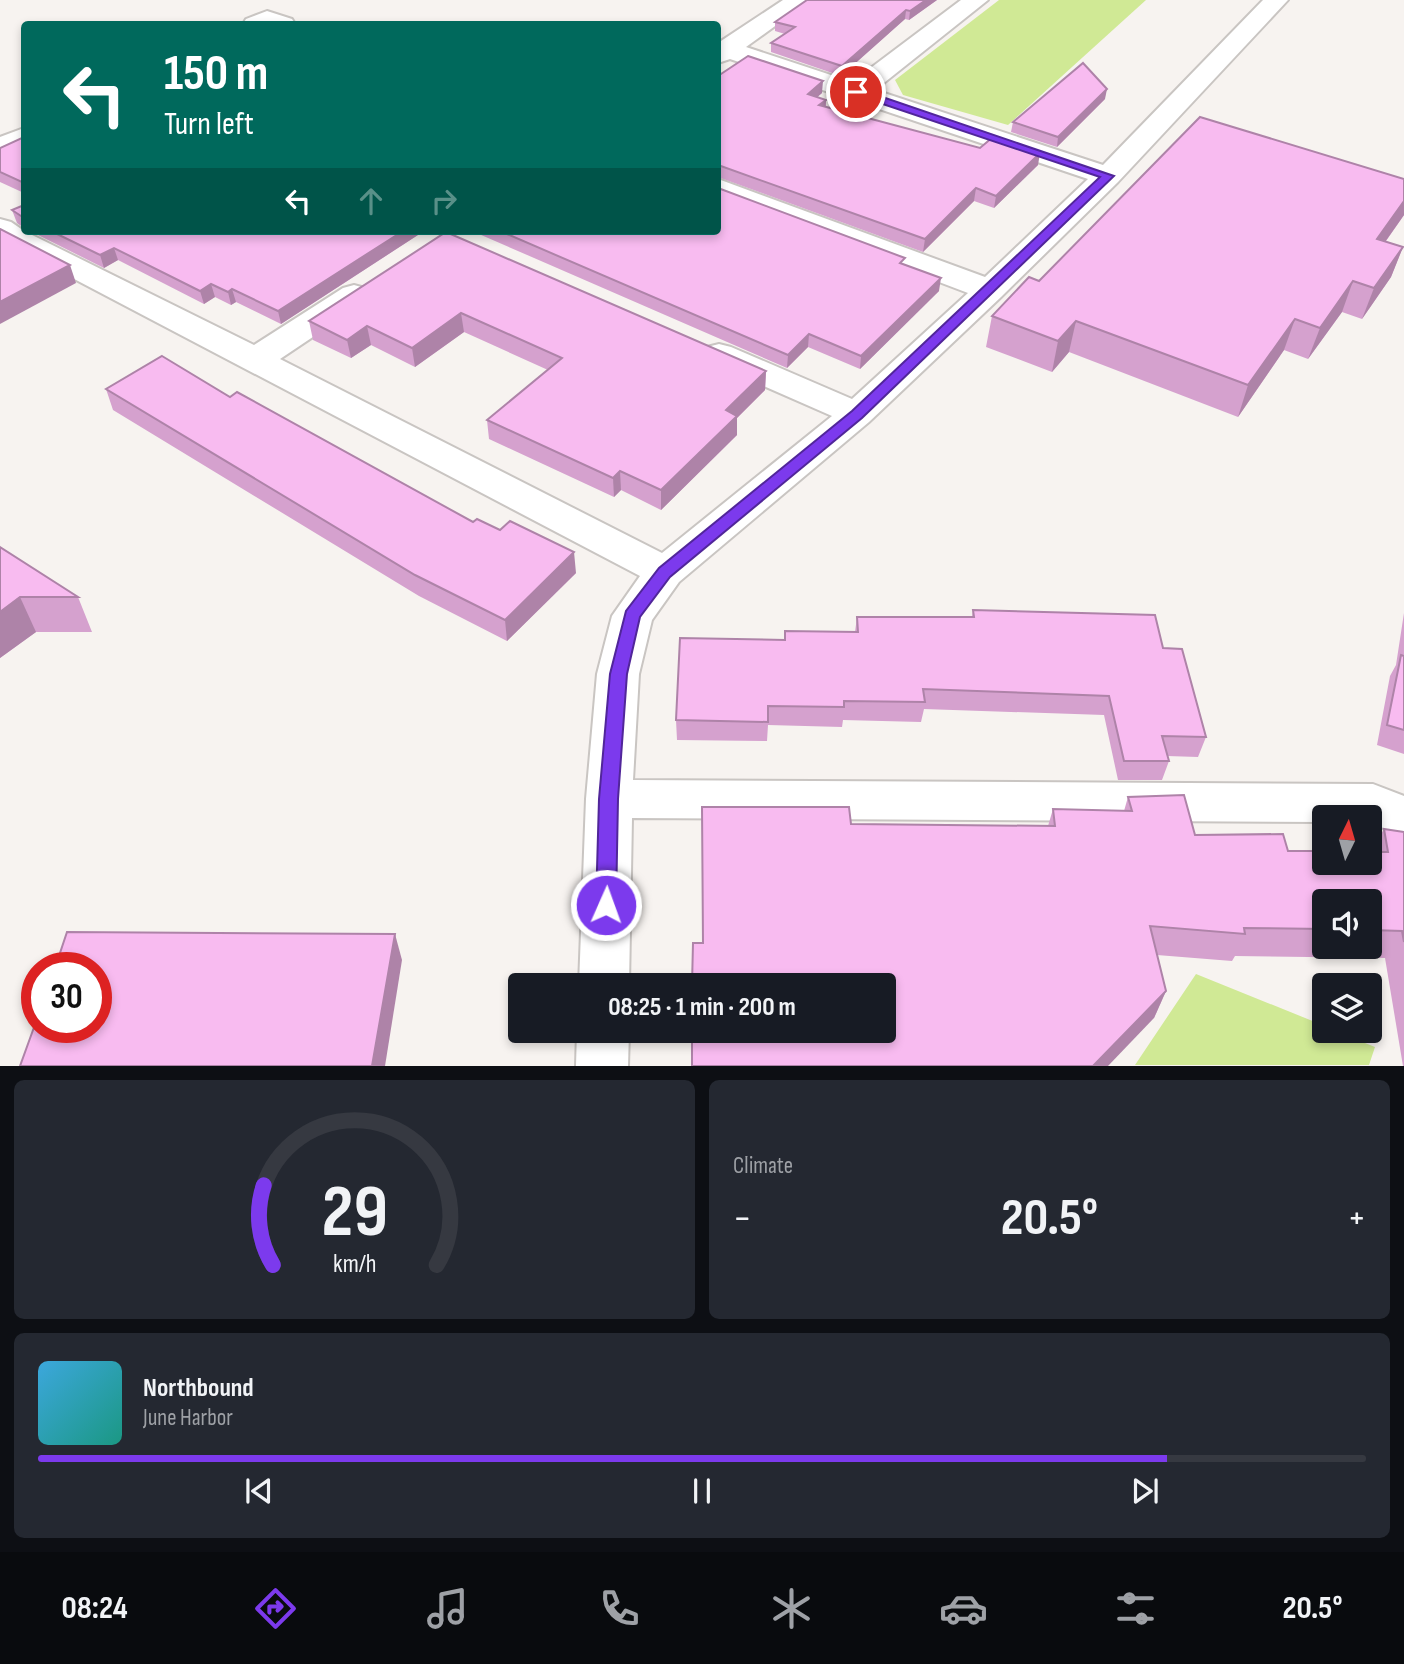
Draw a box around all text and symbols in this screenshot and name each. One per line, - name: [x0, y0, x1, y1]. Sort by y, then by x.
- text: 150 m: [164, 45, 268, 104]
- icon: left: [49, 49, 140, 140]
- pin: [826, 62, 886, 122]
- icon: arrive: [837, 73, 875, 111]
- text: Turn left: [164, 105, 254, 144]
- icon: left: [279, 182, 317, 220]
- icon: ahead: [352, 182, 390, 220]
- icon: right: [425, 182, 463, 220]
- north arrow: [1312, 805, 1382, 875]
- map controls: [1312, 805, 1382, 1043]
- position arrow: [569, 868, 643, 942]
- button: sound: [1312, 889, 1382, 959]
- speed limit sign: 30: [21, 952, 112, 1043]
- button: layers: [1312, 973, 1382, 1043]
- text: 08:25 · 1 min · 200 m: [608, 992, 796, 1023]
- text: Climate: [733, 1152, 793, 1180]
- text: 29: [321, 1170, 388, 1258]
- text: 20.5°: [1001, 1187, 1098, 1250]
- text: −: [733, 1196, 752, 1241]
- text: +: [1347, 1196, 1366, 1241]
- text: km/h: [333, 1249, 376, 1280]
- text: Northbound: [143, 1373, 254, 1404]
- text: June Harbor: [143, 1404, 233, 1432]
- icon: previous: [240, 1472, 278, 1510]
- icon: pause: [683, 1472, 721, 1510]
- icon: next: [1126, 1472, 1164, 1510]
- icon: directions: [251, 1584, 300, 1633]
- icon: music: [423, 1584, 472, 1633]
- icon: phone: [595, 1584, 644, 1633]
- icon: climate: [767, 1584, 816, 1633]
- icon: car: [939, 1584, 988, 1633]
- icon: filters: [1111, 1584, 1160, 1633]
- text: 08:24: [61, 1589, 128, 1628]
- text: 20.5°: [1283, 1589, 1342, 1628]

